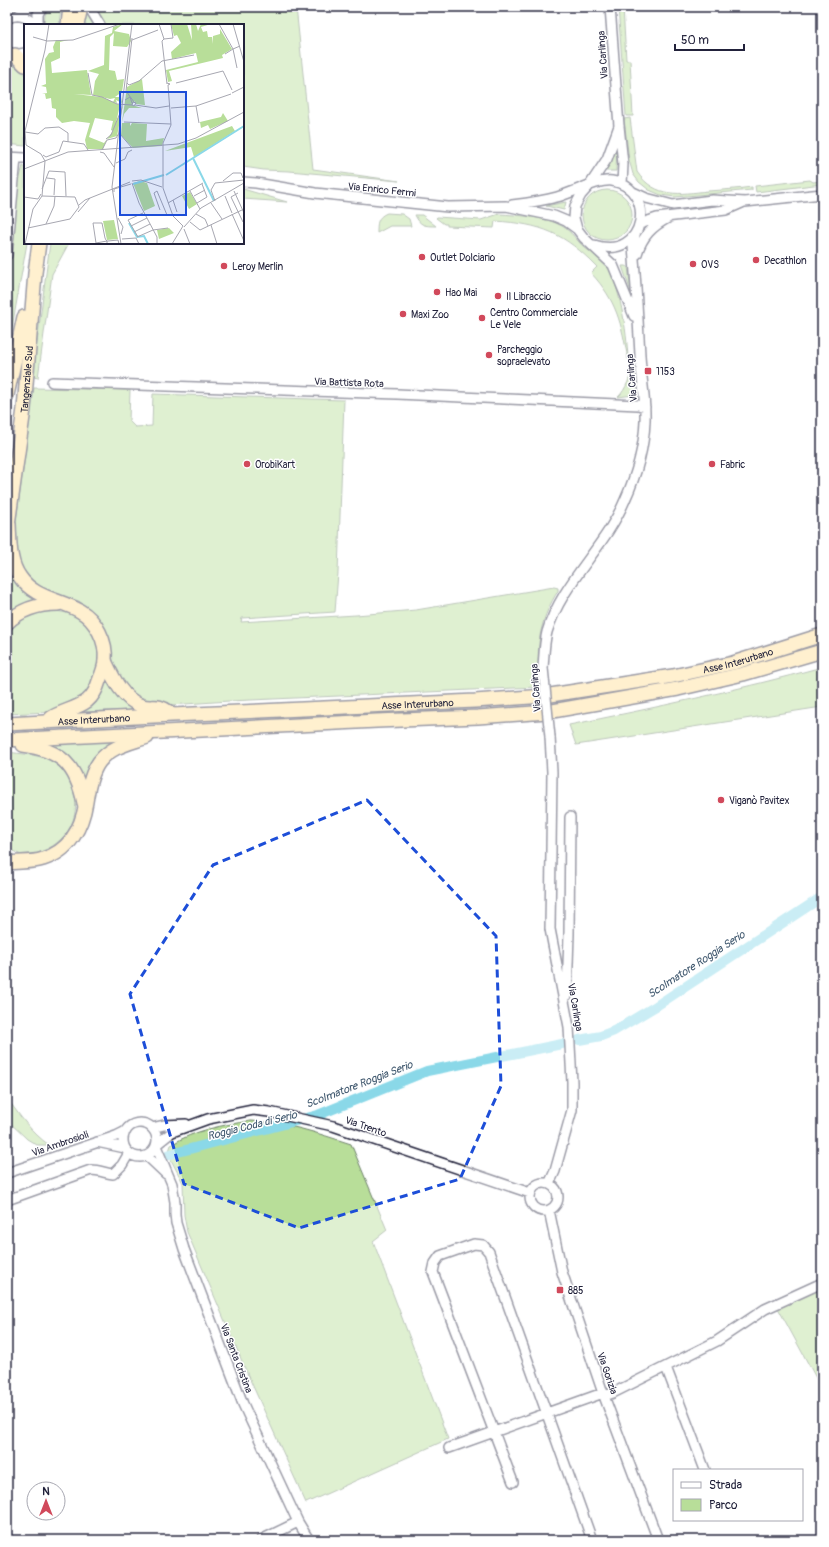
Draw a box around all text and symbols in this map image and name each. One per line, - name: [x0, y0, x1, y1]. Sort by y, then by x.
- inset map: [24, 24, 244, 244]
- scale bar: [675, 26, 744, 52]
- street label: Via Carlinga: [595, 30, 611, 79]
- text: 50 m: [681, 33, 709, 48]
- street label: Via Enrico Fermi: [347, 180, 417, 200]
- marker: Outlet Dolciario: [417, 252, 427, 262]
- place label: Outlet Dolciario: [430, 252, 496, 264]
- marker: Decathlon: [751, 255, 761, 265]
- place label: Decathlon: [764, 255, 807, 267]
- marker: OVS: [688, 259, 698, 269]
- place label: OVS: [701, 259, 719, 271]
- marker: Leroy Merlin: [219, 261, 229, 271]
- place label: Leroy Merlin: [232, 261, 284, 273]
- marker: Hao Mai: [432, 287, 442, 297]
- place label: Hao Mai: [445, 287, 477, 299]
- marker: Il Libraccio: [493, 291, 503, 301]
- place label: Il Libraccio: [506, 291, 552, 303]
- place label: Centro Commerciale Le Vele: [490, 307, 578, 331]
- marker: Maxi Zoo: [398, 309, 408, 319]
- place label: Maxi Zoo: [411, 309, 450, 321]
- marker: Centro Commerciale Le Vele: [477, 313, 487, 323]
- place label: Parcheggio sopraelevato: [497, 344, 551, 368]
- street label: Tangenziale Sud: [19, 345, 36, 414]
- marker: Parcheggio sopraelevato: [484, 350, 494, 360]
- street label: Via Carlinga: [624, 353, 640, 403]
- marker: 1153: [643, 366, 653, 376]
- place label: 1153: [656, 366, 675, 378]
- street label: Via Battista Rota: [314, 376, 384, 390]
- marker: OrobiKart: [242, 459, 252, 469]
- place label: OrobiKart: [255, 459, 296, 471]
- marker: Fabric: [707, 459, 717, 469]
- place label: Fabric: [720, 459, 745, 471]
- street label: Asse Interurbano: [702, 646, 775, 676]
- street label: Via Carlinga: [528, 663, 544, 712]
- street label: Asse Interurbano: [381, 697, 455, 712]
- street label: Asse Interurbano: [57, 712, 131, 728]
- marker: Viganò Pavitex: [716, 795, 726, 805]
- place label: Viganò Pavitex: [729, 795, 789, 807]
- water label: Scolmatore Roggia Serio: [645, 928, 748, 1001]
- street label: Via Carlinga: [565, 982, 585, 1032]
- water label: Scolmatore Roggia Serio: [304, 1058, 415, 1111]
- water label: Roggia Coda di Serio: [206, 1108, 299, 1143]
- street label: Via Trento: [343, 1114, 389, 1140]
- street label: Via Ambrosioli: [30, 1129, 90, 1159]
- marker: 885: [555, 1285, 565, 1295]
- place label: 885: [568, 1285, 584, 1297]
- street label: Via Santa Cristina: [217, 1322, 255, 1395]
- street label: Via Gorizia: [594, 1351, 620, 1396]
- legend: [673, 1469, 803, 1521]
- text: Strada: [709, 1478, 743, 1493]
- north arrow: [26, 1481, 66, 1521]
- text: N: [42, 1485, 50, 1498]
- text: Parco: [709, 1498, 738, 1513]

